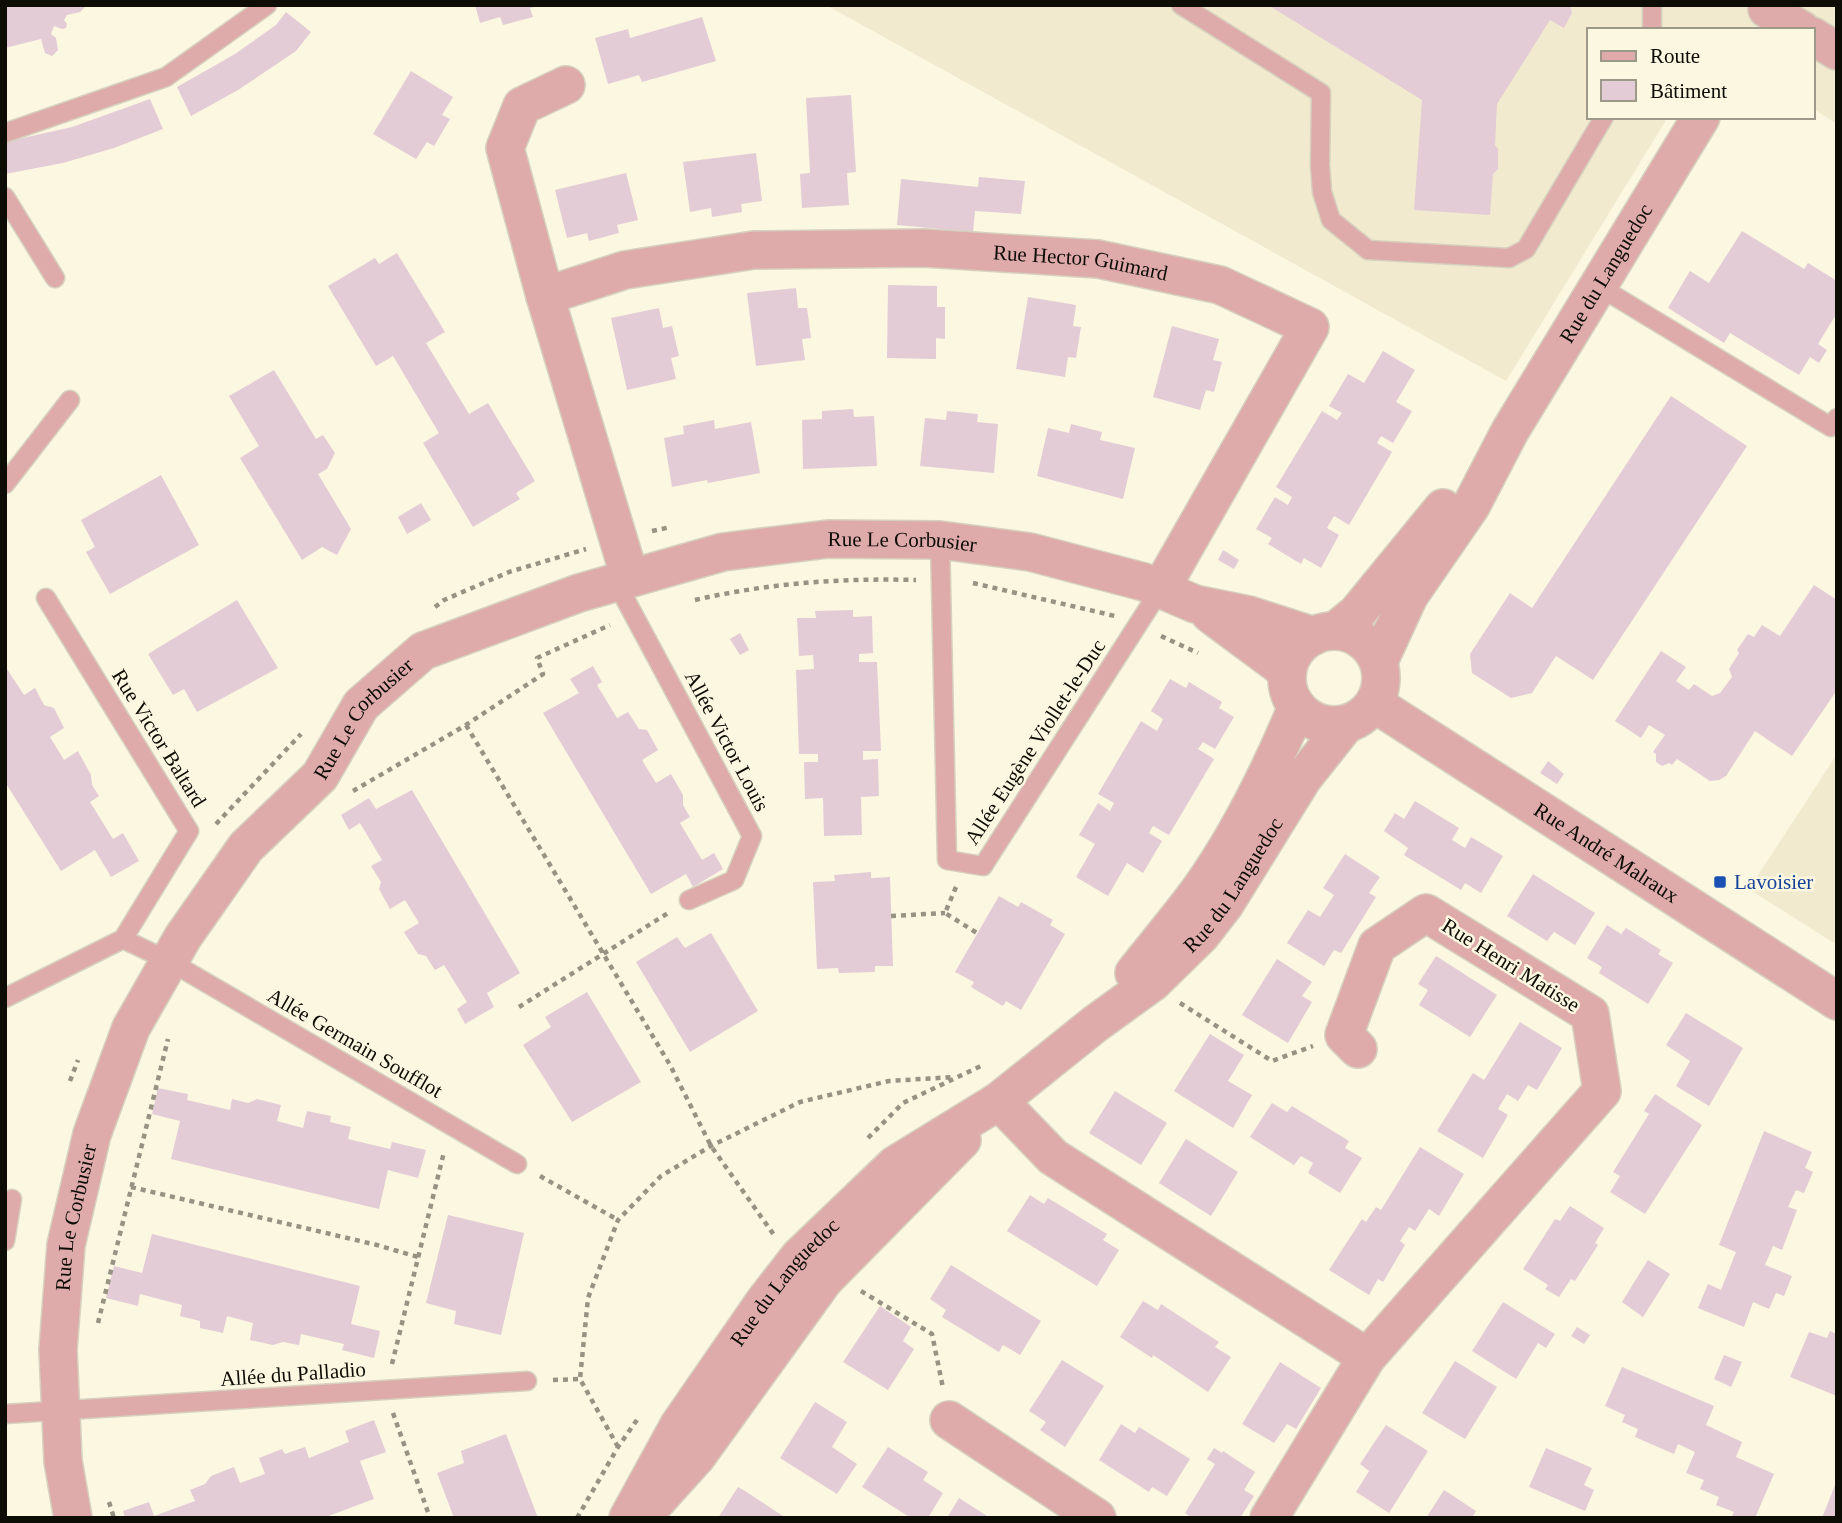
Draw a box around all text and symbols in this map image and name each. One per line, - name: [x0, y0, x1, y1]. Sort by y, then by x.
- legend: [1587, 28, 1814, 119]
- text: Route: [1650, 44, 1700, 68]
- text: Bâtiment: [1650, 79, 1727, 103]
- street label: Rue du Languedoc: [1554, 199, 1657, 347]
- street label: Rue Hector Guimard: [992, 240, 1171, 286]
- street label: Rue Le Corbusier: [828, 527, 978, 557]
- street label: Allée Eugène Viollet-le-Duc: [960, 635, 1110, 849]
- street label: Rue Le Corbusier: [309, 653, 418, 784]
- street label: Rue Victor Baltard: [107, 665, 211, 812]
- street label: Allée Victor Louis: [680, 667, 774, 815]
- street label: Rue André Malraux: [1530, 797, 1683, 908]
- street label: Rue du Languedoc: [1178, 813, 1288, 957]
- place label: Lavoisier: [1734, 870, 1813, 894]
- marker: Lavoisier: [1712, 874, 1728, 890]
- street label: Rue Henri Matisse: [1438, 913, 1584, 1017]
- street label: Allée Germain Soufflot: [263, 983, 447, 1103]
- street label: Rue Le Corbusier: [51, 1142, 101, 1292]
- street label: Rue du Languedoc: [725, 1213, 844, 1351]
- street label: Allée du Palladio: [219, 1357, 367, 1391]

